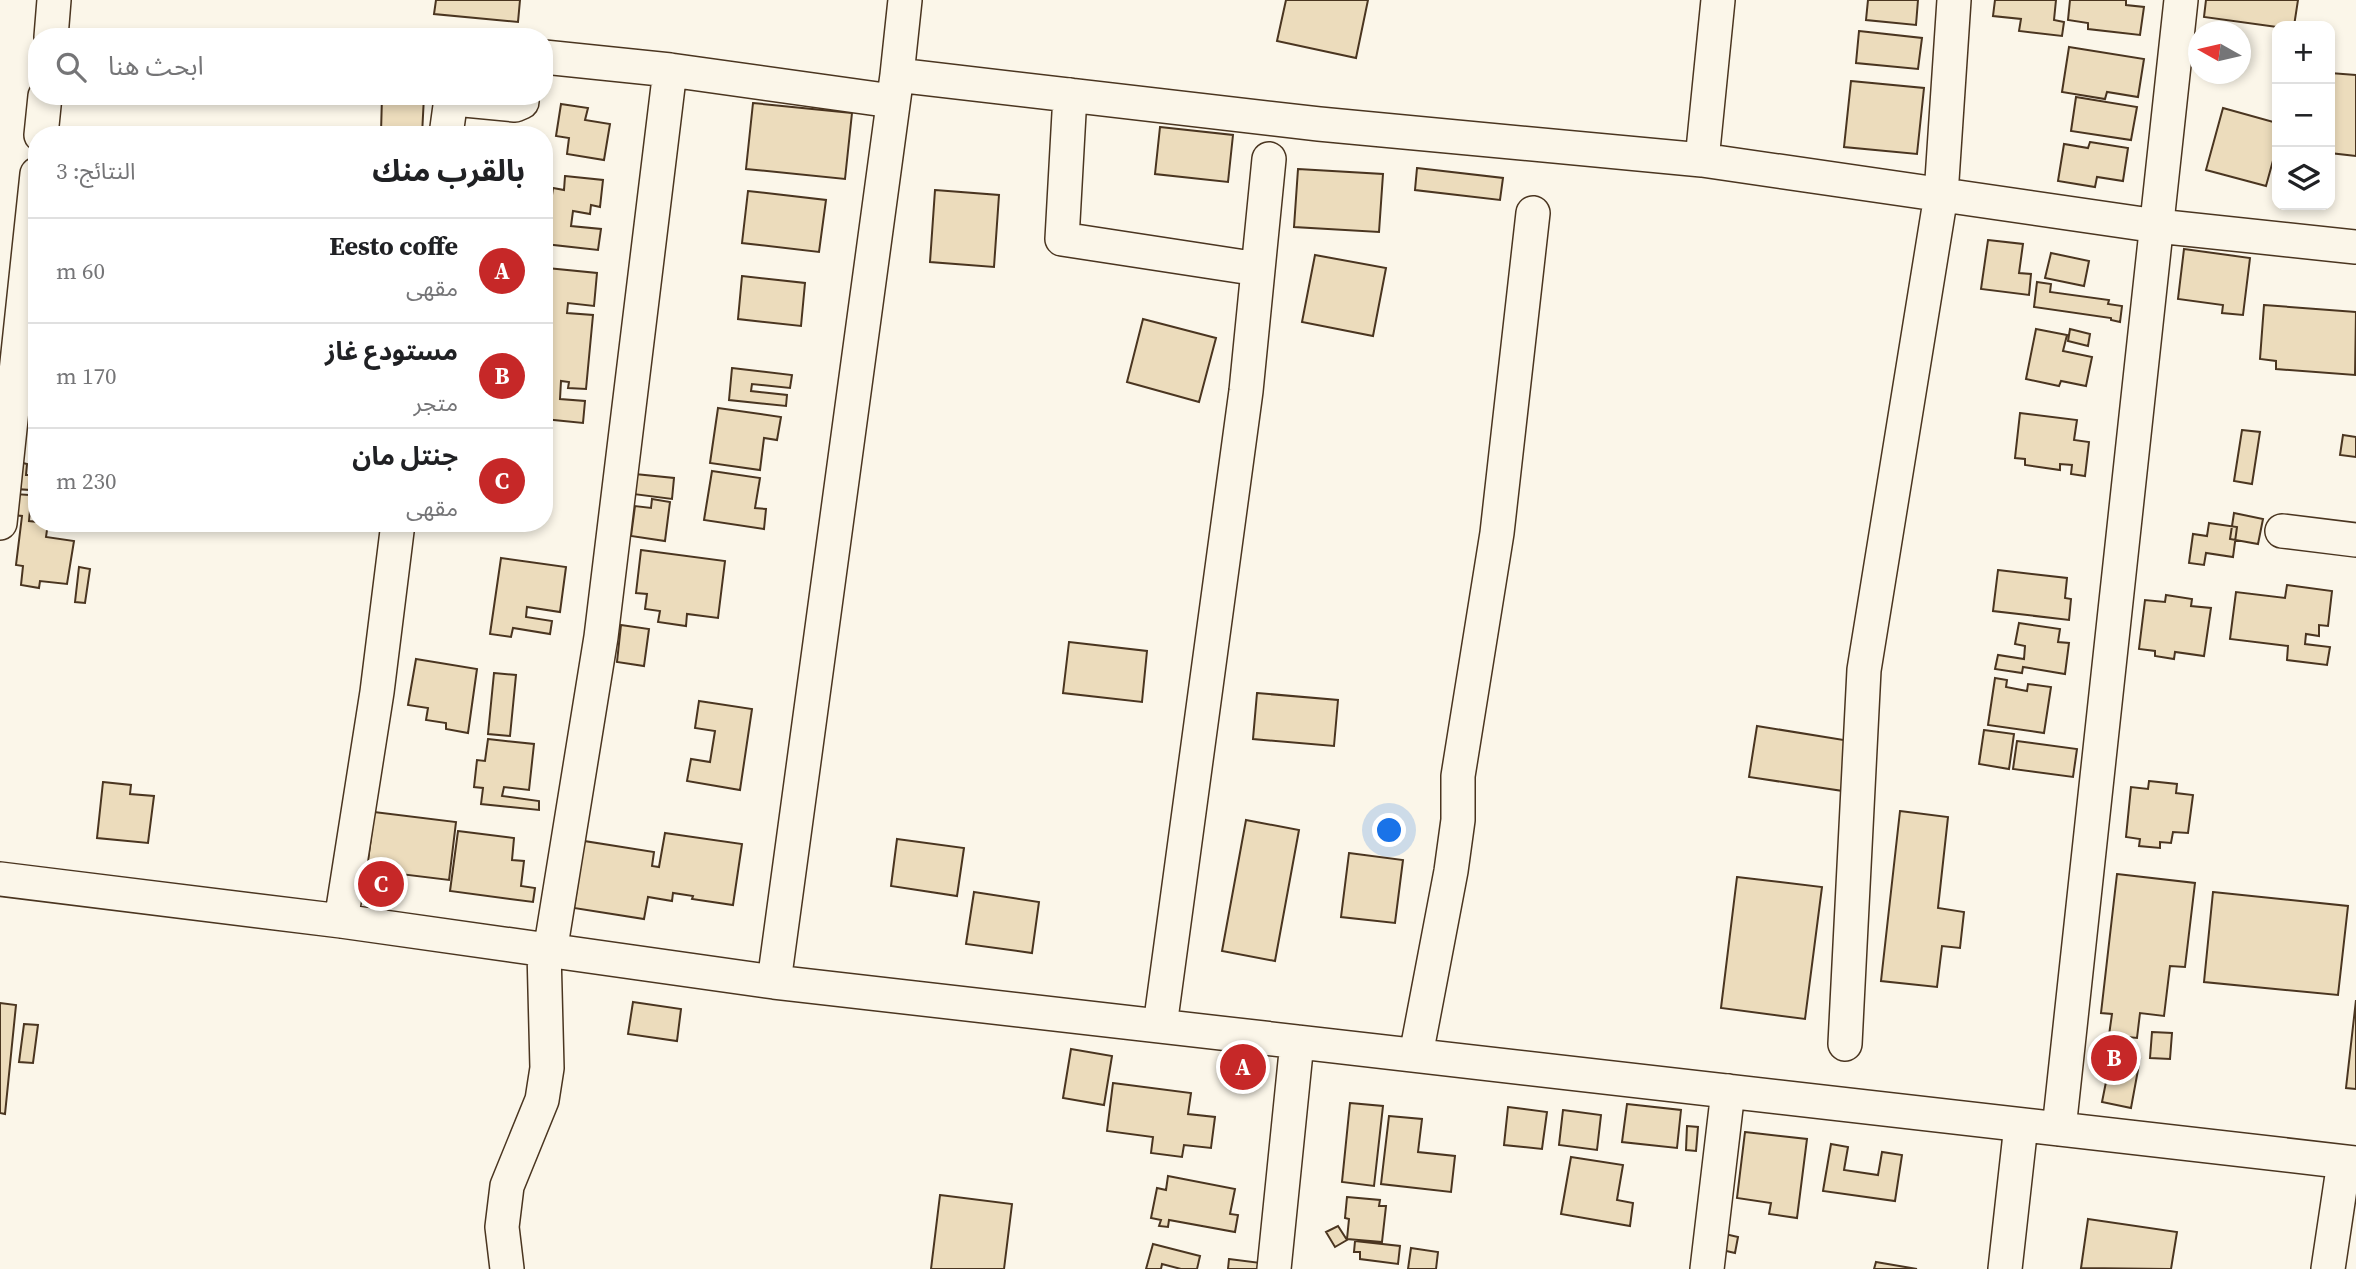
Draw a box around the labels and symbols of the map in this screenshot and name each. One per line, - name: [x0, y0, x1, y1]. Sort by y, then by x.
- north arrow: [2188, 21, 2251, 84]
- your location: [1372, 813, 1406, 847]
- pin: C: [358, 858, 404, 910]
- pin: B: [2091, 1032, 2137, 1084]
- pin: A: [1220, 1041, 1266, 1093]

